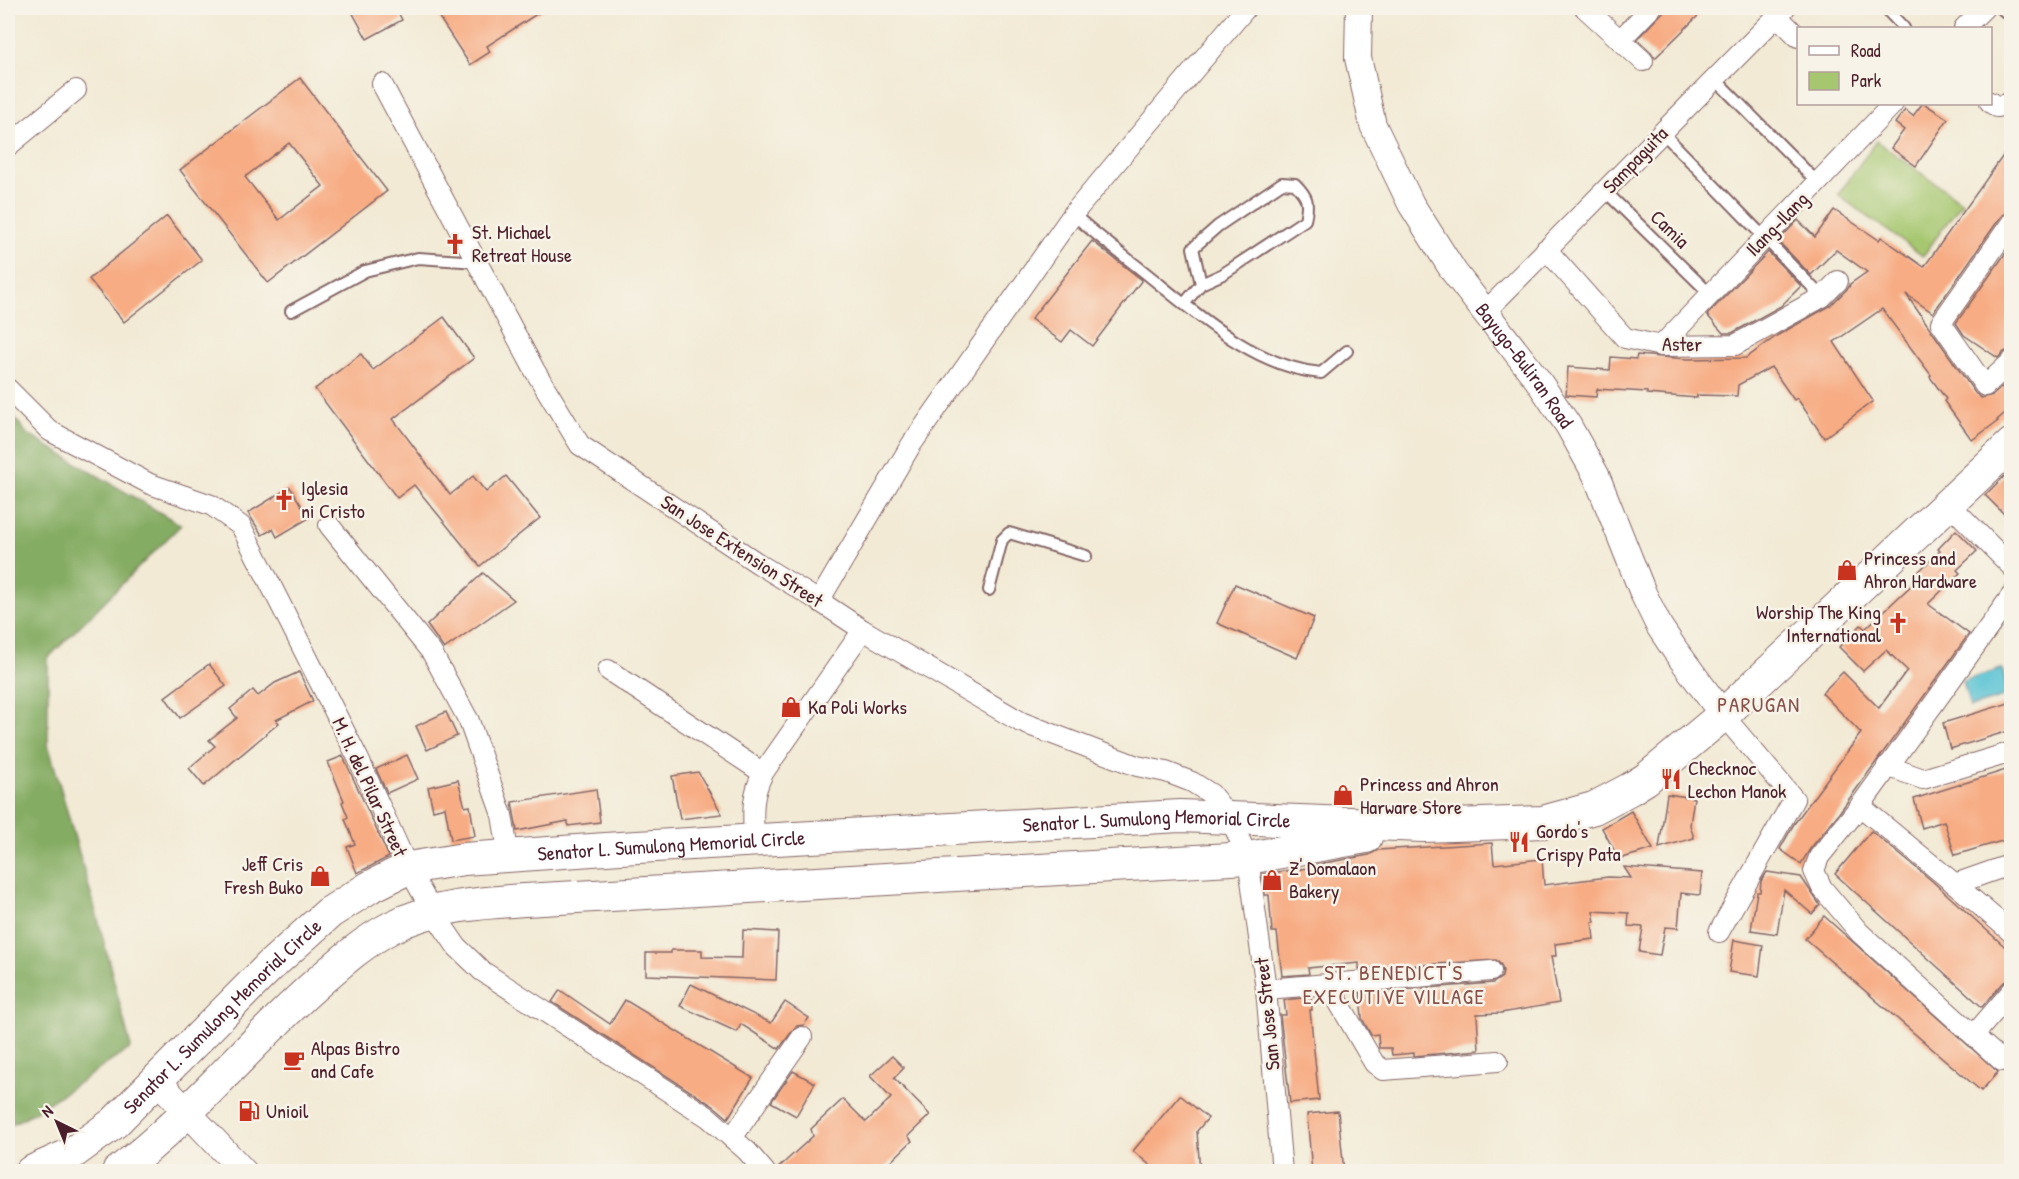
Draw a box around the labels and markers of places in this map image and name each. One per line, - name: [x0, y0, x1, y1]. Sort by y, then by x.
- place label: St. Michael Retreat House: [472, 218, 572, 268]
- church icon: St. Michael Retreat House: [443, 232, 467, 256]
- place label: Iglesia ni Cristo: [301, 474, 365, 524]
- church icon: Iglesia ni Cristo: [272, 488, 296, 512]
- place label: Princess and Ahron Hardware: [1864, 544, 1977, 594]
- shop icon: Princess and Ahron Hardware: [1835, 558, 1859, 582]
- place label: Worship The King International: [1756, 598, 1882, 648]
- church icon: Worship The King International: [1886, 611, 1910, 635]
- place label: Ka Poli Works: [808, 693, 907, 720]
- shop icon: Ka Poli Works: [779, 695, 803, 719]
- place label: Checknoc Lechon Manok: [1688, 754, 1786, 804]
- restaurant icon: Checknoc Lechon Manok: [1659, 767, 1683, 791]
- place label: Princess and Ahron Harware Store: [1360, 770, 1499, 820]
- shop icon: Princess and Ahron Harware Store: [1331, 783, 1355, 807]
- place label: Gordo's Crispy Pata: [1536, 817, 1621, 867]
- restaurant icon: Gordo's Crispy Pata: [1507, 830, 1531, 854]
- place label: Jeff Cris Fresh Buko: [224, 850, 303, 900]
- place label: Z' Domalaon Bakery: [1289, 854, 1376, 904]
- shop icon: Jeff Cris Fresh Buko: [308, 864, 332, 888]
- shop icon: Z' Domalaon Bakery: [1260, 868, 1284, 892]
- place label: Alpas Bistro and Cafe: [311, 1034, 400, 1084]
- cafe icon: Alpas Bistro and Cafe: [282, 1048, 306, 1072]
- place label: Unioil: [266, 1097, 309, 1124]
- fuel station icon: Unioil: [237, 1099, 261, 1123]

